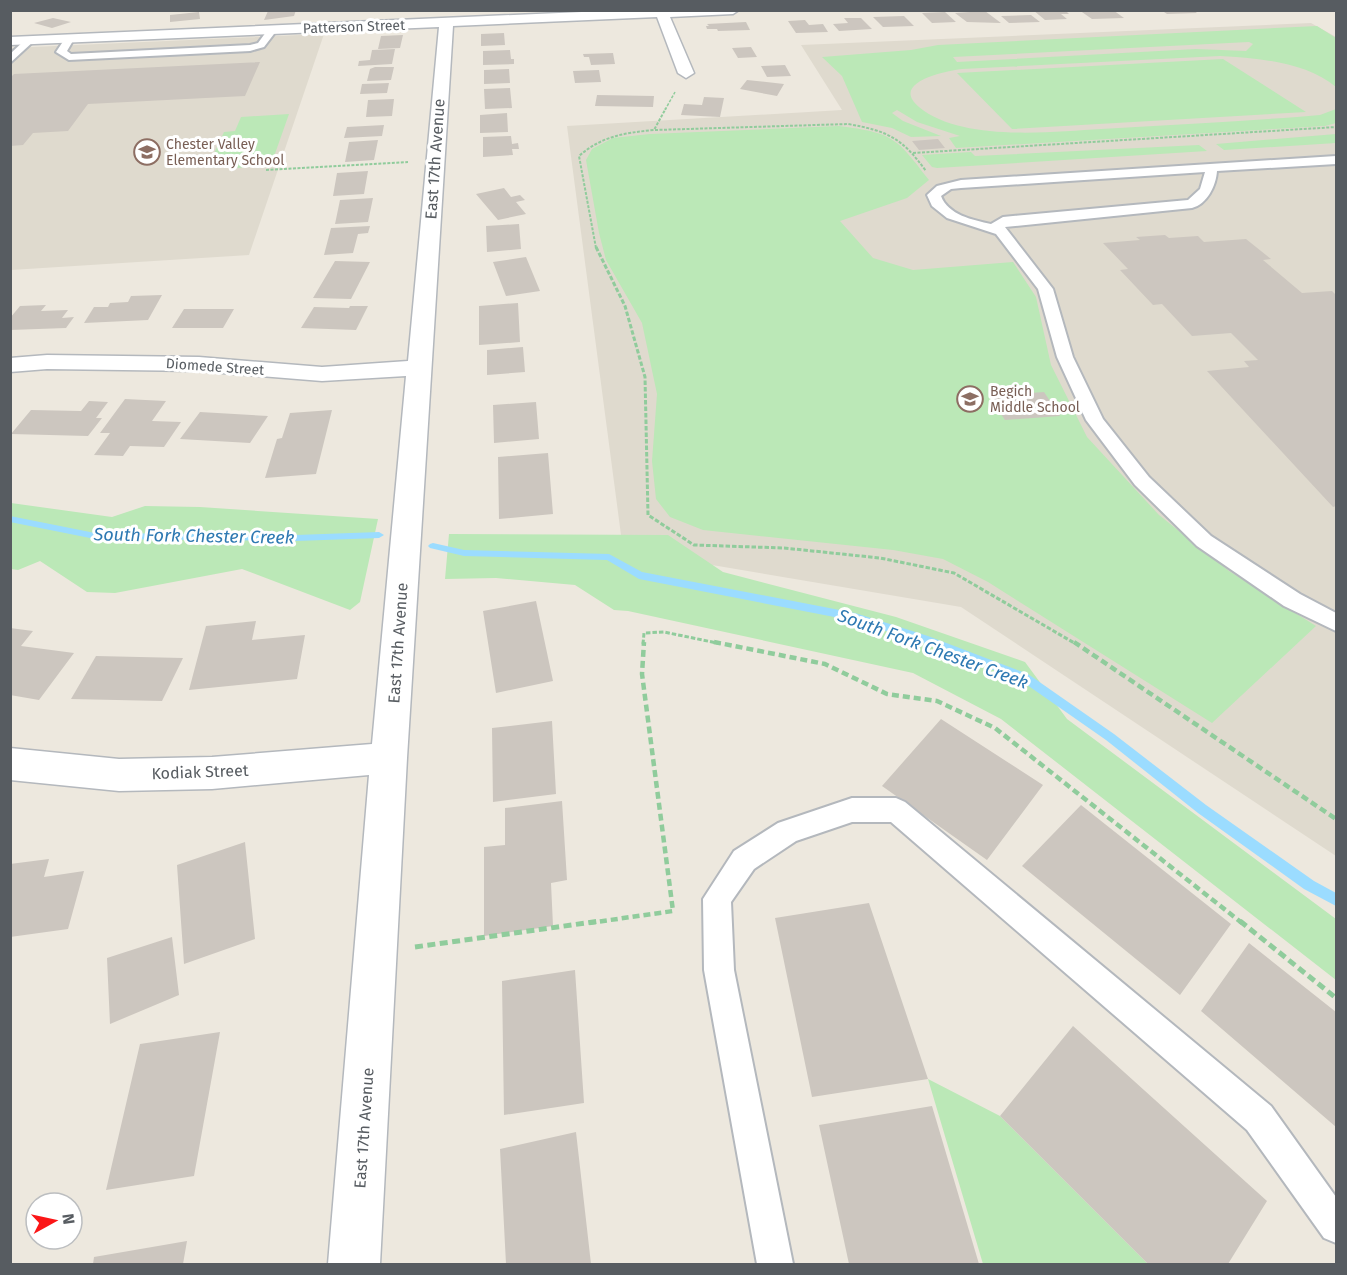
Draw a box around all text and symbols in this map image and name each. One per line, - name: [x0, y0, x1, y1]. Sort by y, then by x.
- street label: Patterson Street: [303, 17, 406, 37]
- street label: East 17th Avenue: [421, 98, 449, 220]
- place label: Chester Valley Elementary School: [166, 136, 284, 169]
- school or university icon: Chester Valley Elementary School: [132, 137, 162, 167]
- street label: Diomede Street: [165, 355, 266, 379]
- place label: Begich Middle School: [990, 383, 1080, 416]
- school or university icon: Begich Middle School: [955, 384, 985, 414]
- water label: South Fork Chester Creek: [92, 523, 295, 549]
- street label: East 17th Avenue: [384, 582, 412, 704]
- water label: South Fork Chester Creek: [834, 604, 1031, 694]
- street label: Kodiak Street: [151, 761, 249, 783]
- street label: East 17th Avenue: [350, 1067, 378, 1189]
- north arrow: [24, 1191, 84, 1251]
- text: N: [58, 1212, 79, 1226]

